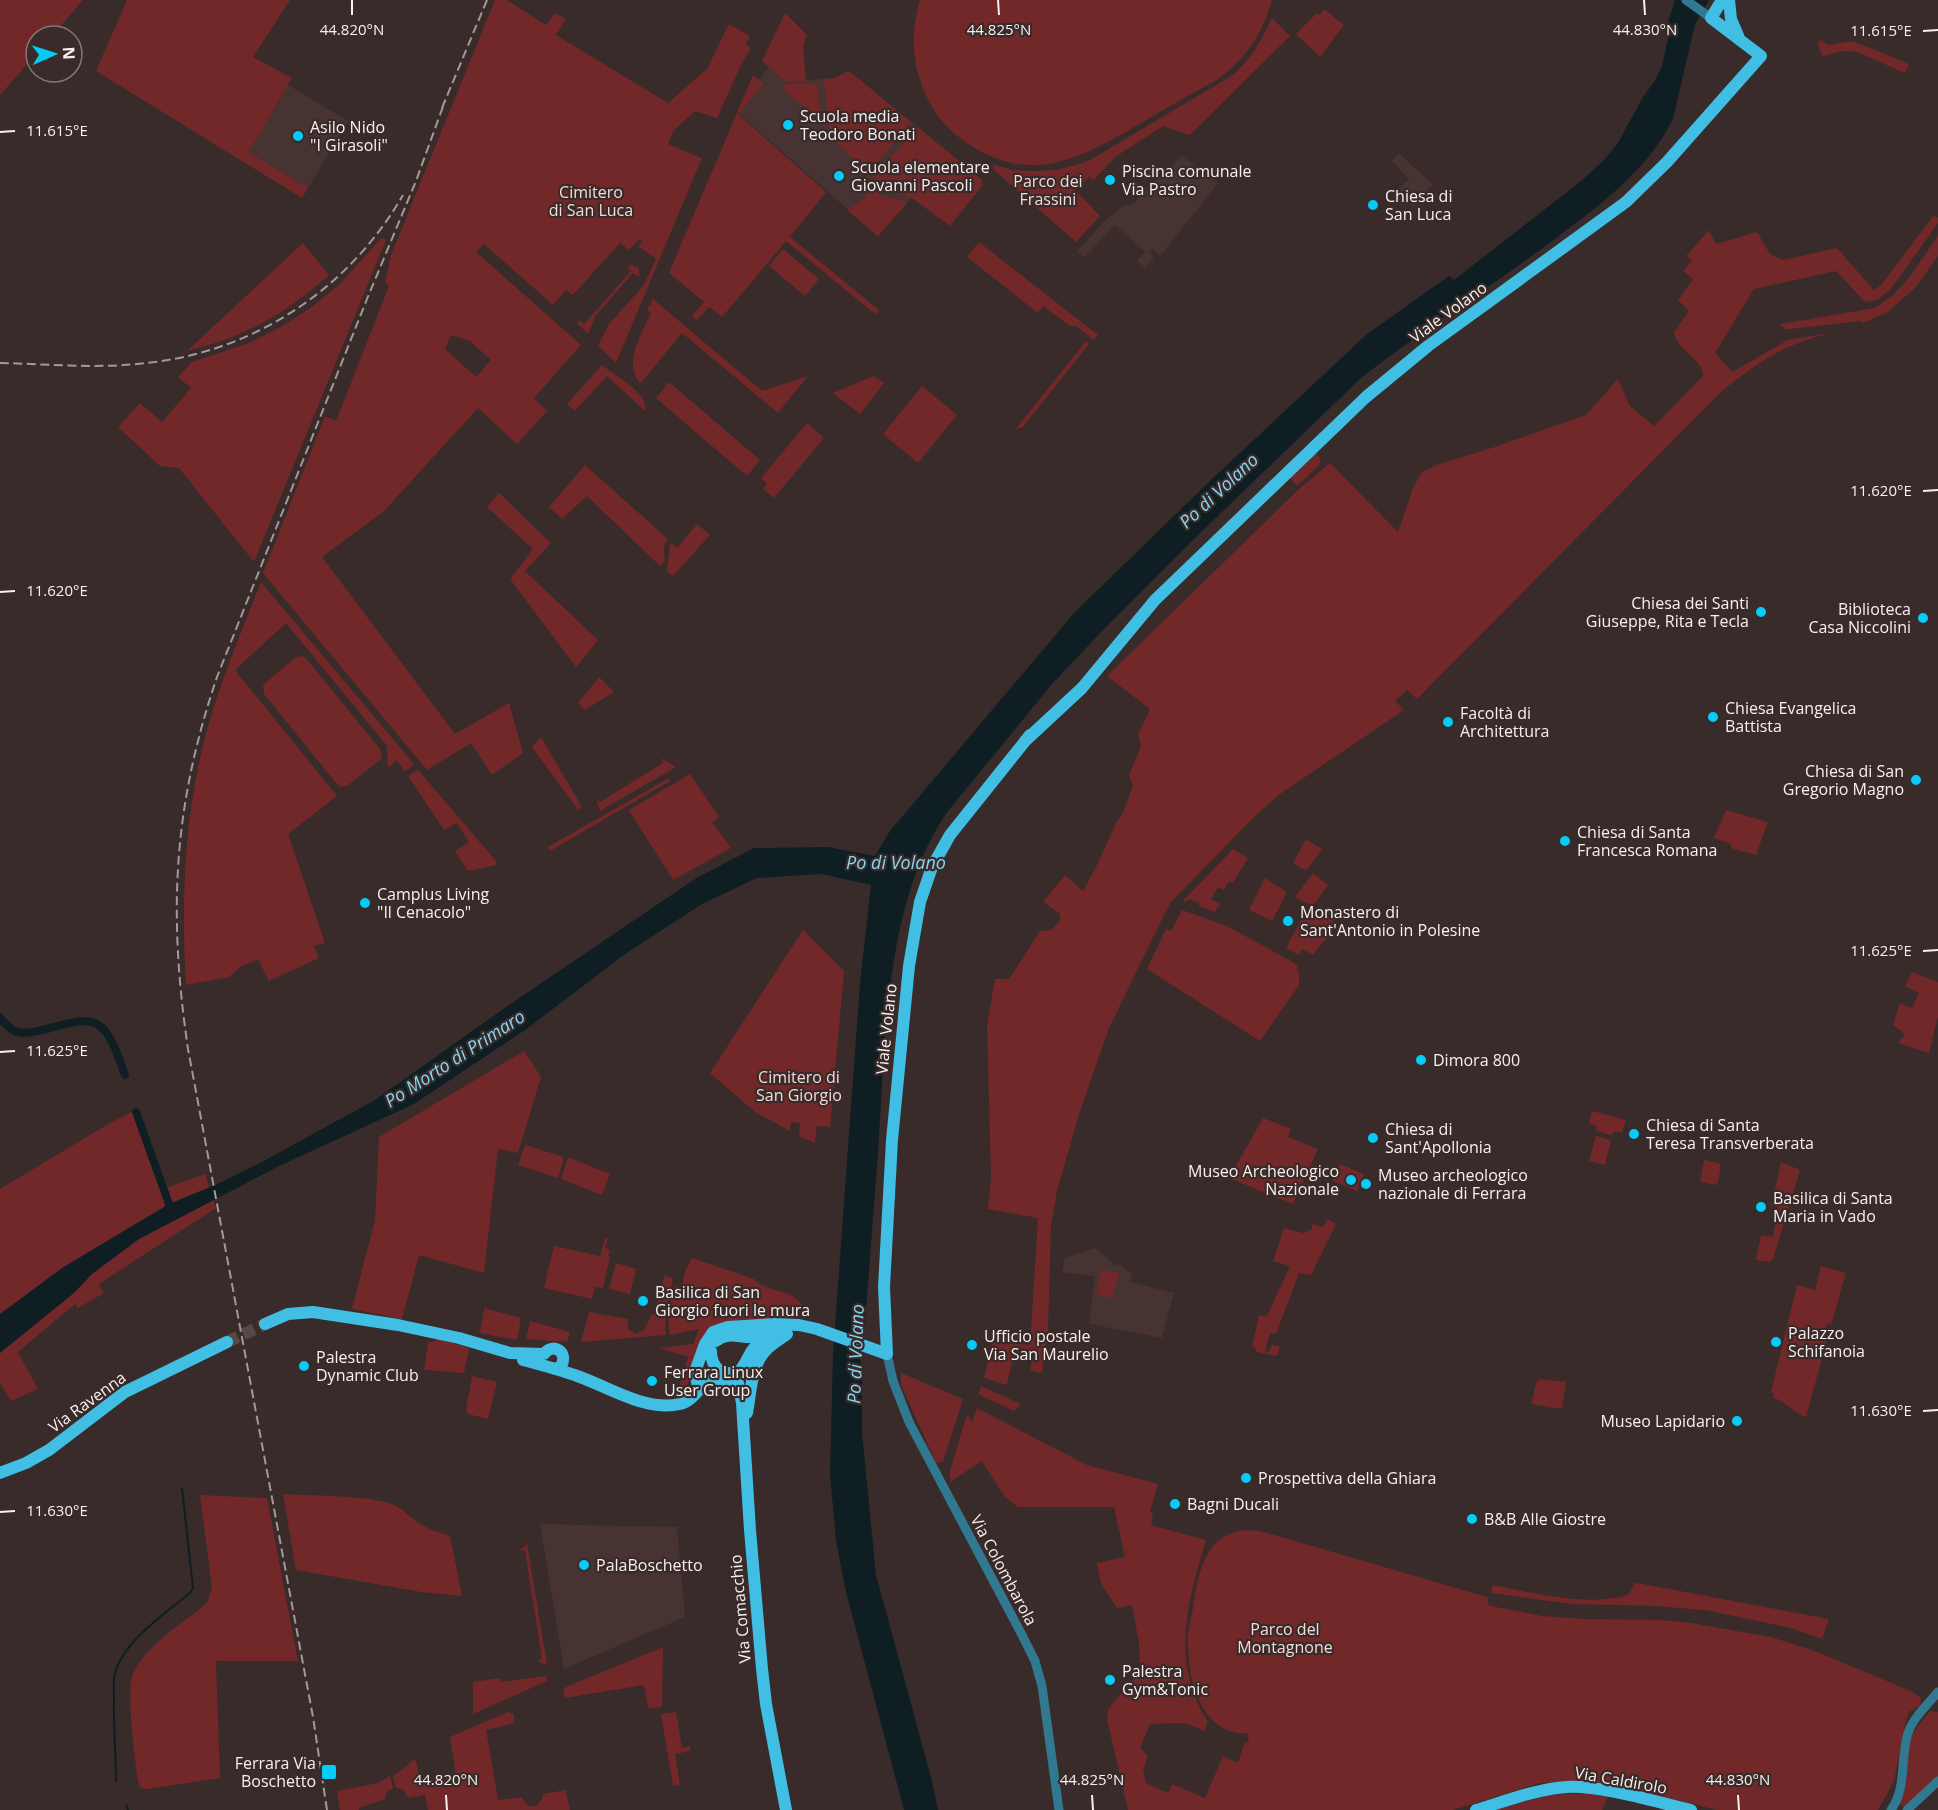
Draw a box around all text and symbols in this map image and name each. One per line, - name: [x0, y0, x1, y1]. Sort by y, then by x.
- text: 44.820°N: [320, 19, 384, 39]
- text: 44.825°N: [967, 19, 1031, 39]
- text: 44.830°N: [1613, 19, 1677, 39]
- text: 11.615°E: [1850, 20, 1912, 40]
- north arrow: [24, 24, 84, 84]
- text: N: [58, 46, 80, 60]
- place label: Scuola media Teodoro Bonati: [800, 105, 916, 145]
- place label: Asilo Nido "I Girasoli": [310, 116, 388, 156]
- marker: Scuola media Teodoro Bonati: [781, 118, 795, 132]
- text: 11.615°E: [26, 120, 88, 140]
- marker: Asilo Nido "I Girasoli": [291, 129, 305, 143]
- place label: Scuola elementare Giovanni Pascoli: [851, 156, 990, 196]
- place label: Piscina comunale Via Pastro: [1122, 160, 1252, 200]
- marker: Scuola elementare Giovanni Pascoli: [832, 169, 846, 183]
- park label: Parco dei Frassini: [1013, 170, 1083, 210]
- marker: Piscina comunale Via Pastro: [1103, 173, 1117, 187]
- park label: Cimitero di San Luca: [549, 181, 633, 221]
- place label: Chiesa di San Luca: [1385, 185, 1452, 225]
- marker: Chiesa di San Luca: [1366, 198, 1380, 212]
- street label: Viale Volano: [1405, 276, 1491, 348]
- water label: Po di Volano: [1174, 447, 1263, 533]
- text: 11.620°E: [1850, 480, 1912, 500]
- text: 11.620°E: [26, 580, 88, 600]
- place label: Chiesa dei Santi Giuseppe, Rita e Tecla: [1586, 592, 1749, 632]
- place label: Biblioteca Casa Niccolini: [1808, 598, 1911, 638]
- marker: Chiesa dei Santi Giuseppe, Rita e Tecla: [1754, 605, 1768, 619]
- marker: Biblioteca Casa Niccolini: [1916, 611, 1930, 625]
- place label: Chiesa Evangelica Battista: [1725, 697, 1856, 737]
- place label: Facoltà di Architettura: [1460, 702, 1550, 742]
- marker: Chiesa Evangelica Battista: [1706, 710, 1720, 724]
- marker: Facoltà di Architettura: [1441, 715, 1455, 729]
- place label: Chiesa di San Gregorio Magno: [1783, 760, 1904, 800]
- marker: Chiesa di San Gregorio Magno: [1909, 773, 1923, 787]
- place label: Chiesa di Santa Francesca Romana: [1577, 821, 1717, 861]
- marker: Chiesa di Santa Francesca Romana: [1558, 834, 1572, 848]
- water label: Po di Volano: [846, 850, 946, 874]
- place label: Camplus Living "Il Cenacolo": [377, 883, 489, 923]
- marker: Camplus Living "Il Cenacolo": [358, 896, 372, 910]
- place label: Monastero di Sant'Antonio in Polesine: [1300, 901, 1480, 941]
- marker: Monastero di Sant'Antonio in Polesine: [1281, 914, 1295, 928]
- text: 11.625°E: [1850, 940, 1912, 960]
- street label: Viale Volano: [870, 983, 902, 1075]
- water label: Po Morto di Primaro: [380, 1004, 529, 1113]
- text: 11.625°E: [26, 1040, 88, 1060]
- place label: Dimora 800: [1433, 1049, 1520, 1071]
- marker: Dimora 800: [1414, 1053, 1428, 1067]
- park label: Cimitero di San Giorgio: [756, 1066, 842, 1106]
- place label: Chiesa di Santa Teresa Transverberata: [1646, 1114, 1814, 1154]
- place label: Chiesa di Sant'Apollonia: [1385, 1118, 1492, 1158]
- marker: Chiesa di Santa Teresa Transverberata: [1627, 1127, 1641, 1141]
- marker: Chiesa di Sant'Apollonia: [1366, 1131, 1380, 1145]
- place label: Museo Archeologico Nazionale: [1188, 1160, 1339, 1200]
- place label: Museo archeologico nazionale di Ferrara: [1378, 1164, 1528, 1204]
- marker: Museo Archeologico Nazionale: [1344, 1173, 1358, 1187]
- marker: Museo archeologico nazionale di Ferrara: [1359, 1177, 1373, 1191]
- place label: Basilica di Santa Maria in Vado: [1773, 1187, 1893, 1227]
- marker: Basilica di Santa Maria in Vado: [1754, 1200, 1768, 1214]
- place label: Basilica di San Giorgio fuori le mura: [655, 1281, 810, 1321]
- marker: Basilica di San Giorgio fuori le mura: [636, 1294, 650, 1308]
- water label: Po di Volano: [841, 1304, 869, 1404]
- place label: Palazzo Schifanoia: [1788, 1322, 1865, 1362]
- place label: Ufficio postale Via San Maurelio: [984, 1325, 1109, 1365]
- marker: Palazzo Schifanoia: [1769, 1335, 1783, 1349]
- marker: Ufficio postale Via San Maurelio: [965, 1338, 979, 1352]
- place label: Palestra Dynamic Club: [316, 1346, 419, 1386]
- marker: Palestra Dynamic Club: [297, 1359, 311, 1373]
- place label: Ferrara Linux User Group: [664, 1361, 764, 1401]
- street label: Via Ravenna: [44, 1366, 130, 1438]
- marker: Ferrara Linux User Group: [645, 1374, 659, 1388]
- text: 11.630°E: [1850, 1400, 1912, 1420]
- place label: Museo Lapidario: [1600, 1410, 1725, 1432]
- marker: Museo Lapidario: [1730, 1414, 1744, 1428]
- place label: Prospettiva della Ghiara: [1258, 1467, 1436, 1489]
- marker: Prospettiva della Ghiara: [1239, 1471, 1253, 1485]
- place label: Bagni Ducali: [1187, 1493, 1279, 1515]
- marker: Bagni Ducali: [1168, 1497, 1182, 1511]
- text: 11.630°E: [26, 1500, 88, 1520]
- place label: B&B Alle Giostre: [1484, 1508, 1606, 1530]
- street label: Via Colombarola: [966, 1511, 1042, 1629]
- marker: B&B Alle Giostre: [1465, 1512, 1479, 1526]
- place label: PalaBoschetto: [596, 1554, 703, 1576]
- street label: Via Comacchio: [724, 1554, 756, 1664]
- marker: PalaBoschetto: [577, 1558, 591, 1572]
- park label: Parco del Montagnone: [1237, 1618, 1333, 1658]
- place label: Palestra Gym&Tonic: [1122, 1660, 1208, 1700]
- marker: Palestra Gym&Tonic: [1103, 1673, 1117, 1687]
- place label: Ferrara Via Boschetto: [235, 1752, 316, 1792]
- street label: Via Caldirolo: [1573, 1761, 1669, 1799]
- marker: Ferrara Via Boschetto: [320, 1763, 338, 1781]
- text: 44.820°N: [414, 1769, 478, 1789]
- text: 44.825°N: [1060, 1769, 1124, 1789]
- text: 44.830°N: [1706, 1769, 1770, 1789]

